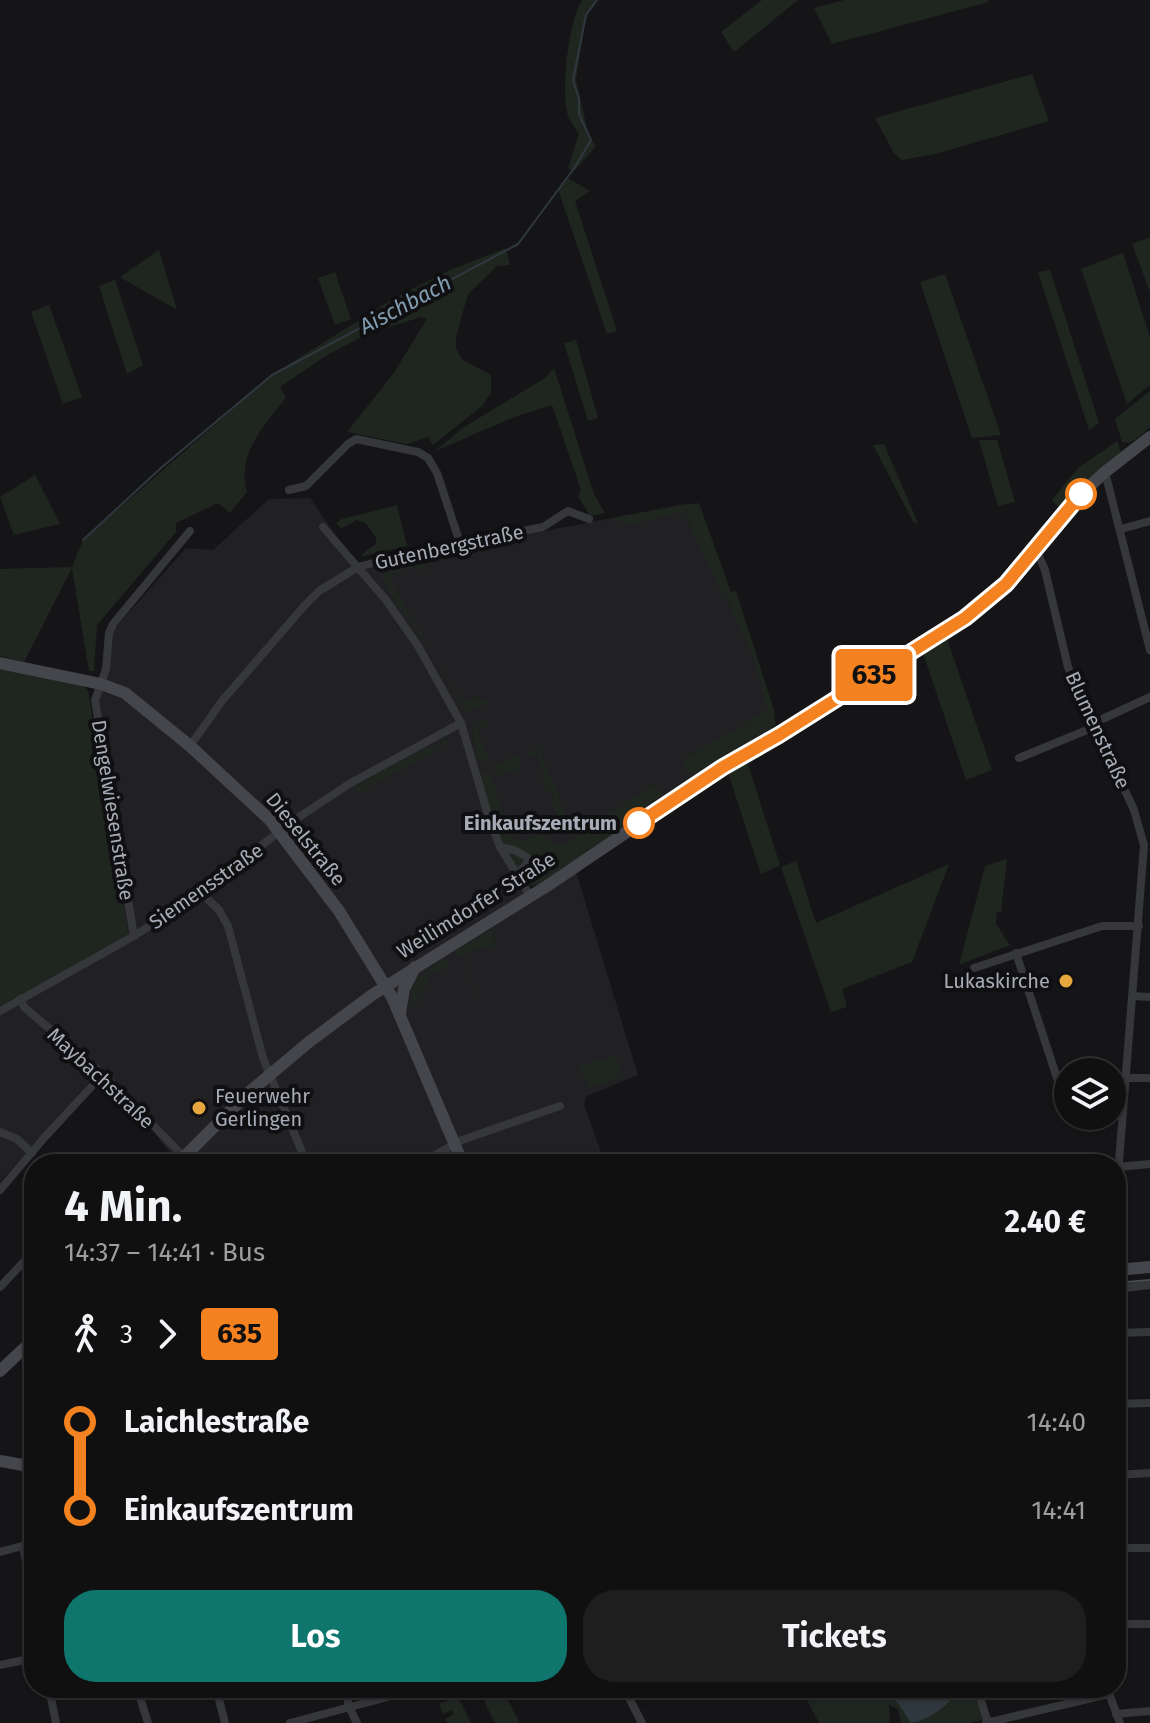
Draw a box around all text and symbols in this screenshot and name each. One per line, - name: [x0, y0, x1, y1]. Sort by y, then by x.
- water label: Aischbach: [354, 269, 456, 340]
- unlabelled marker: [1066, 479, 1096, 509]
- street label: Gutenbergstraße: [372, 520, 526, 574]
- line badge: 635: [828, 649, 920, 701]
- text: 635: [851, 658, 897, 691]
- street label: Blumenstraße: [1060, 668, 1136, 792]
- street label: Dengelwiesenstraße: [87, 718, 139, 902]
- street label: Dieselstraße: [261, 788, 351, 890]
- marker: Einkaufszentrum: [624, 808, 654, 838]
- place label: Einkaufszentrum: [464, 811, 617, 835]
- street label: Siemensstraße: [144, 838, 268, 934]
- street label: Weilimdorfer Straße: [392, 847, 560, 963]
- place label: Lukaskirche: [944, 969, 1050, 993]
- marker: Lukaskirche: [1057, 972, 1075, 990]
- street label: Maybachstraße: [43, 1022, 159, 1134]
- map controls: [1054, 1058, 1126, 1130]
- button: layers: [1054, 1058, 1126, 1130]
- place label: Feuerwehr Gerlingen: [215, 1084, 310, 1131]
- marker: Feuerwehr Gerlingen: [190, 1099, 208, 1117]
- text: 4 Min.: [64, 1180, 182, 1233]
- text: 2.40 €: [1005, 1204, 1086, 1240]
- text: 14:37 – 14:41 · Bus: [64, 1237, 265, 1268]
- icon: walk: [64, 1312, 108, 1356]
- icon: forward: [145, 1312, 189, 1356]
- text: 635: [217, 1317, 262, 1350]
- text: 3: [120, 1319, 133, 1350]
- text: Laichlestraße: [124, 1404, 309, 1440]
- text: 14:40: [1026, 1407, 1086, 1438]
- text: Einkaufszentrum: [124, 1492, 354, 1528]
- text: 14:41: [1031, 1495, 1086, 1526]
- button: Los: [64, 1590, 567, 1682]
- button: Tickets: [583, 1590, 1086, 1682]

